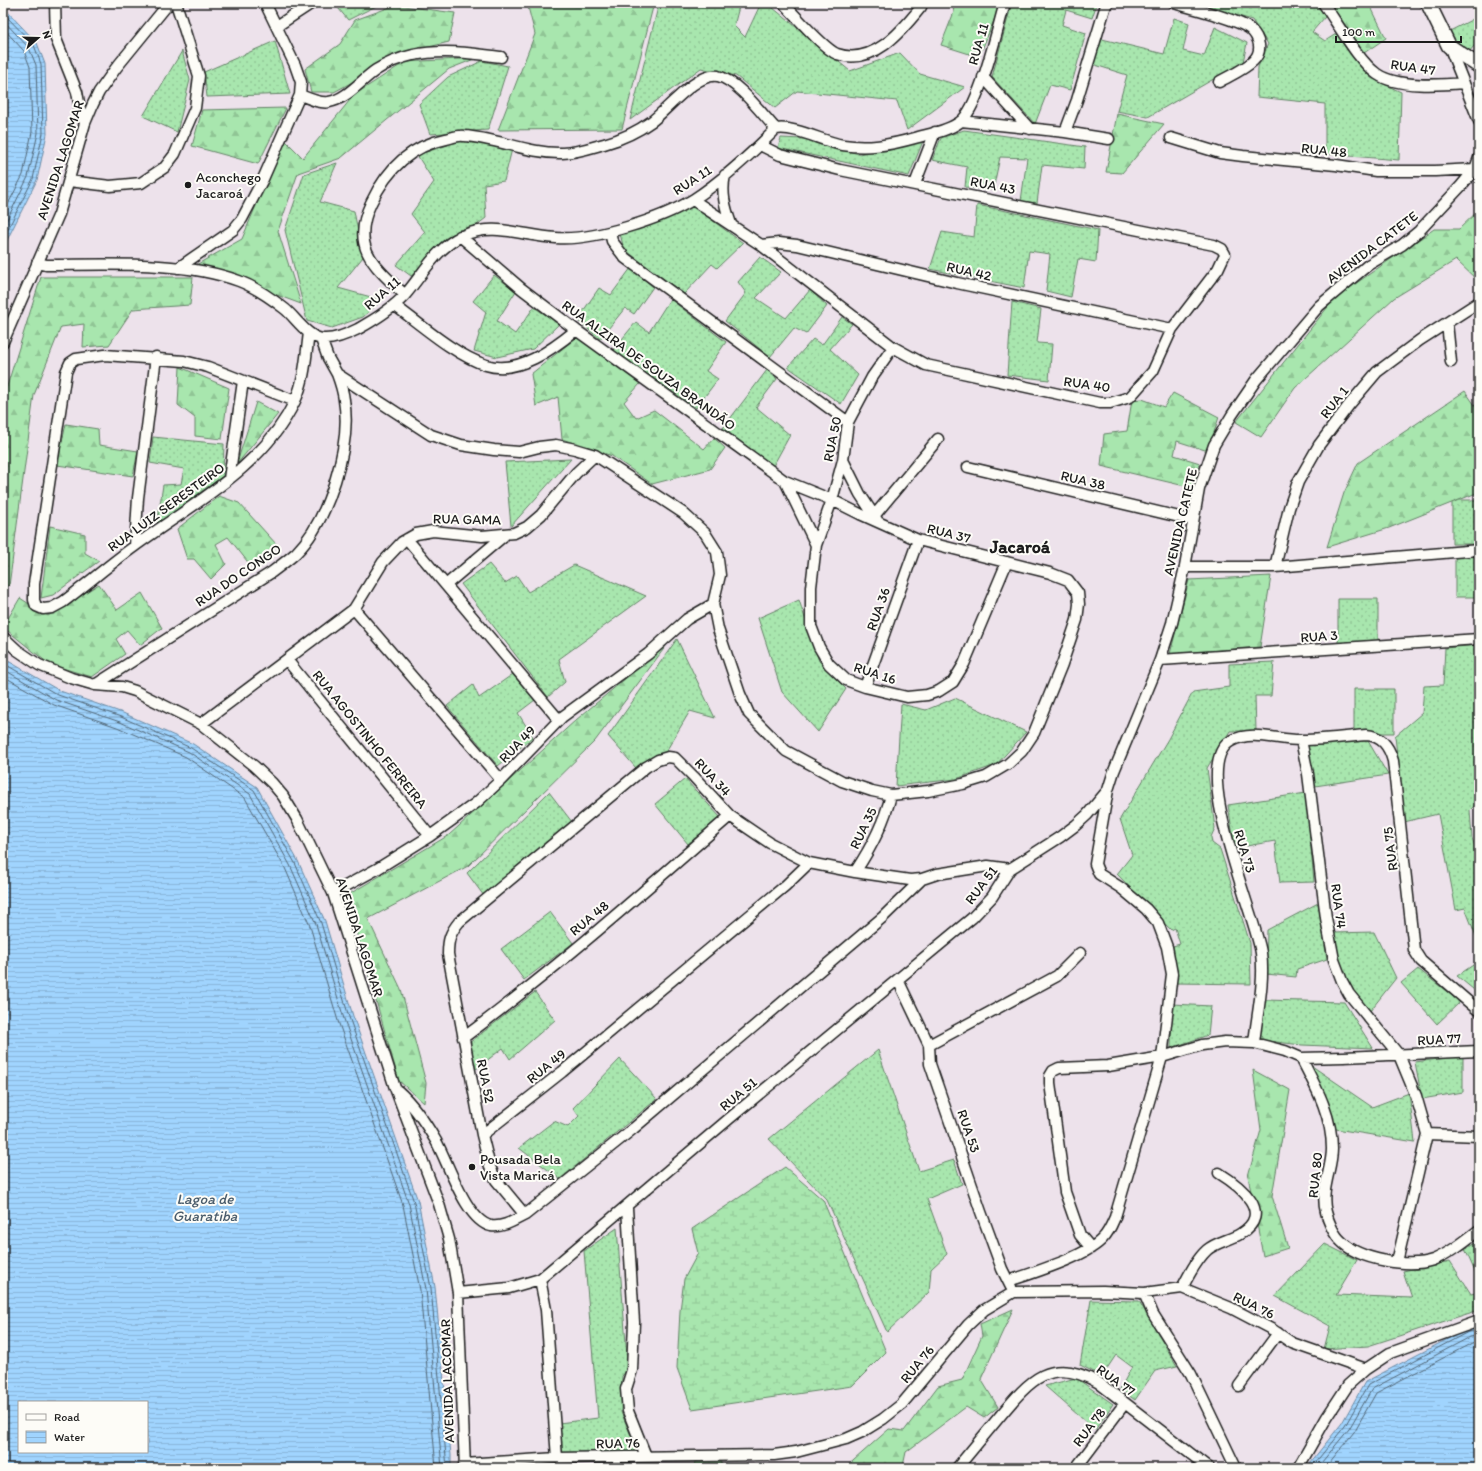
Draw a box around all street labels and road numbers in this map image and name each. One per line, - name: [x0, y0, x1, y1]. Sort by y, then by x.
- street label: RUA 11: [964, 21, 993, 67]
- street label: RUA 47: [1389, 56, 1437, 79]
- street label: AVENIDA LAGOMAR: [33, 98, 88, 222]
- street label: RUA 48: [1300, 140, 1348, 161]
- street label: RUA 11: [670, 161, 715, 199]
- street label: RUA 43: [969, 173, 1017, 198]
- street label: AVENIDA CATETE: [1323, 207, 1421, 287]
- street label: RUA 42: [945, 258, 994, 285]
- street label: RUA 11: [361, 273, 404, 314]
- street label: RUA ALZIRA DE SOUZA BRANDÃO: [559, 297, 739, 434]
- street label: RUA 40: [1063, 373, 1111, 396]
- street label: RUA 1: [1317, 382, 1353, 422]
- street label: RUA 50: [819, 415, 846, 463]
- street label: RUA LUIZ SERESTEIRO: [104, 459, 228, 556]
- street label: AVENIDA CATETE: [1160, 466, 1201, 577]
- street label: RUA 38: [1059, 467, 1107, 494]
- street label: RUA GAMA: [433, 510, 501, 529]
- street label: RUA 37: [925, 520, 973, 547]
- street label: RUA DO CONGO: [192, 540, 285, 611]
- street label: RUA 36: [863, 585, 894, 633]
- street label: RUA 3: [1300, 627, 1339, 646]
- street label: RUA 16: [851, 659, 898, 688]
- street label: RUA AGOSTINHO FERREIRA: [309, 667, 431, 812]
- street label: RUA 49: [495, 722, 539, 767]
- street label: RUA 34: [691, 755, 735, 800]
- street label: RUA 35: [846, 804, 881, 852]
- street label: RUA 75: [1379, 826, 1402, 872]
- street label: RUA 73: [1230, 827, 1259, 875]
- street label: RUA 51: [961, 862, 1002, 908]
- street label: AVENIDA LAGOMAR: [332, 875, 387, 999]
- street label: RUA 74: [1327, 882, 1350, 930]
- street label: RUA 48: [566, 897, 613, 940]
- street label: RUA 77: [1417, 1030, 1461, 1049]
- street label: RUA 49: [523, 1045, 569, 1087]
- street label: RUA 52: [473, 1058, 498, 1105]
- street label: RUA 51: [716, 1074, 761, 1115]
- street label: RUA 53: [953, 1107, 984, 1155]
- street label: RUA 80: [1305, 1151, 1326, 1199]
- street label: RUA 76: [1230, 1288, 1277, 1323]
- street label: AVENIDA LACOMAR: [437, 1319, 458, 1443]
- street label: RUA 76: [897, 1342, 938, 1387]
- street label: RUA 77: [1093, 1361, 1139, 1400]
- street label: RUA 78: [1069, 1404, 1110, 1450]
- street label: RUA 76: [596, 1435, 640, 1452]

